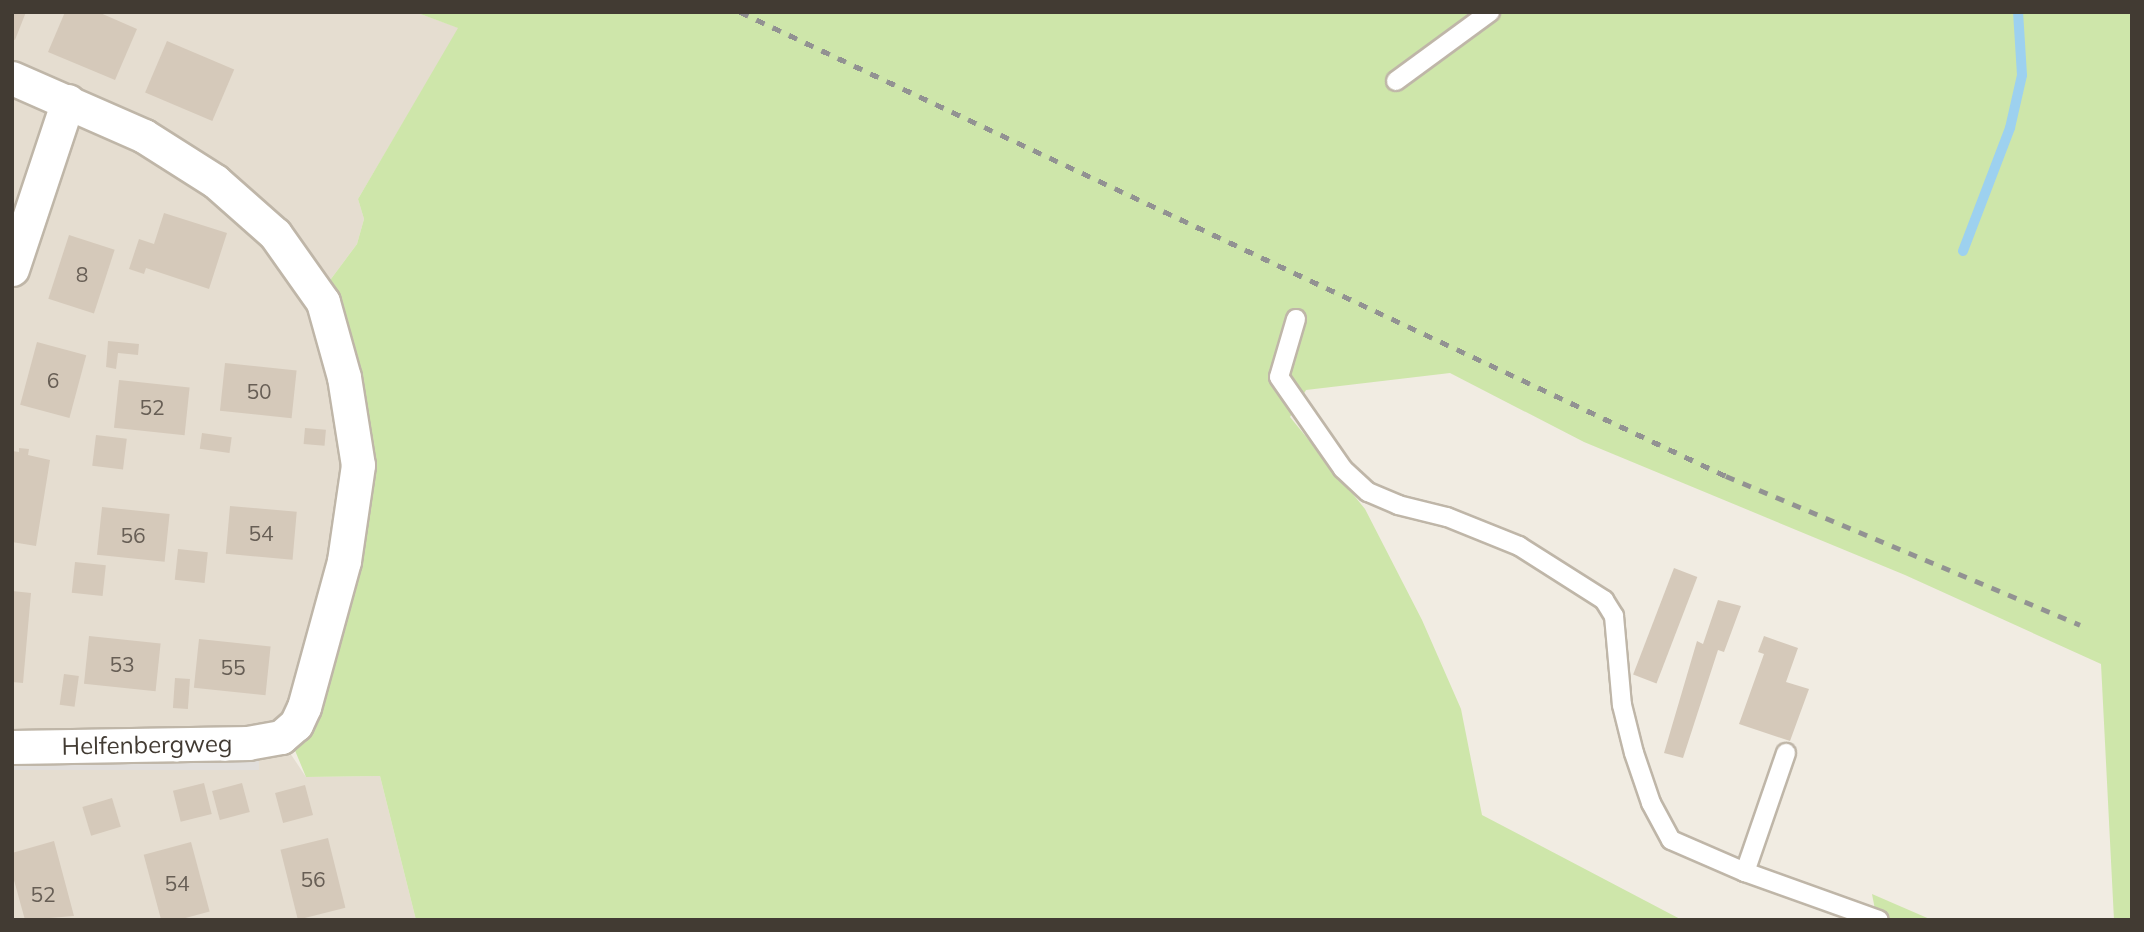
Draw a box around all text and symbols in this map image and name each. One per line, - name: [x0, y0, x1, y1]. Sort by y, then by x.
- house number: 8: [76, 261, 88, 287]
- house number: 6: [47, 367, 59, 393]
- house number: 50: [246, 378, 272, 404]
- house number: 52: [139, 394, 165, 420]
- house number: 54: [248, 520, 274, 546]
- house number: 56: [120, 522, 146, 548]
- house number: 53: [109, 651, 135, 677]
- house number: 55: [220, 654, 246, 680]
- street label: Helfenbergweg: [61, 729, 233, 761]
- house number: 56: [300, 866, 326, 892]
- house number: 54: [164, 870, 190, 896]
- house number: 52: [30, 881, 56, 907]

